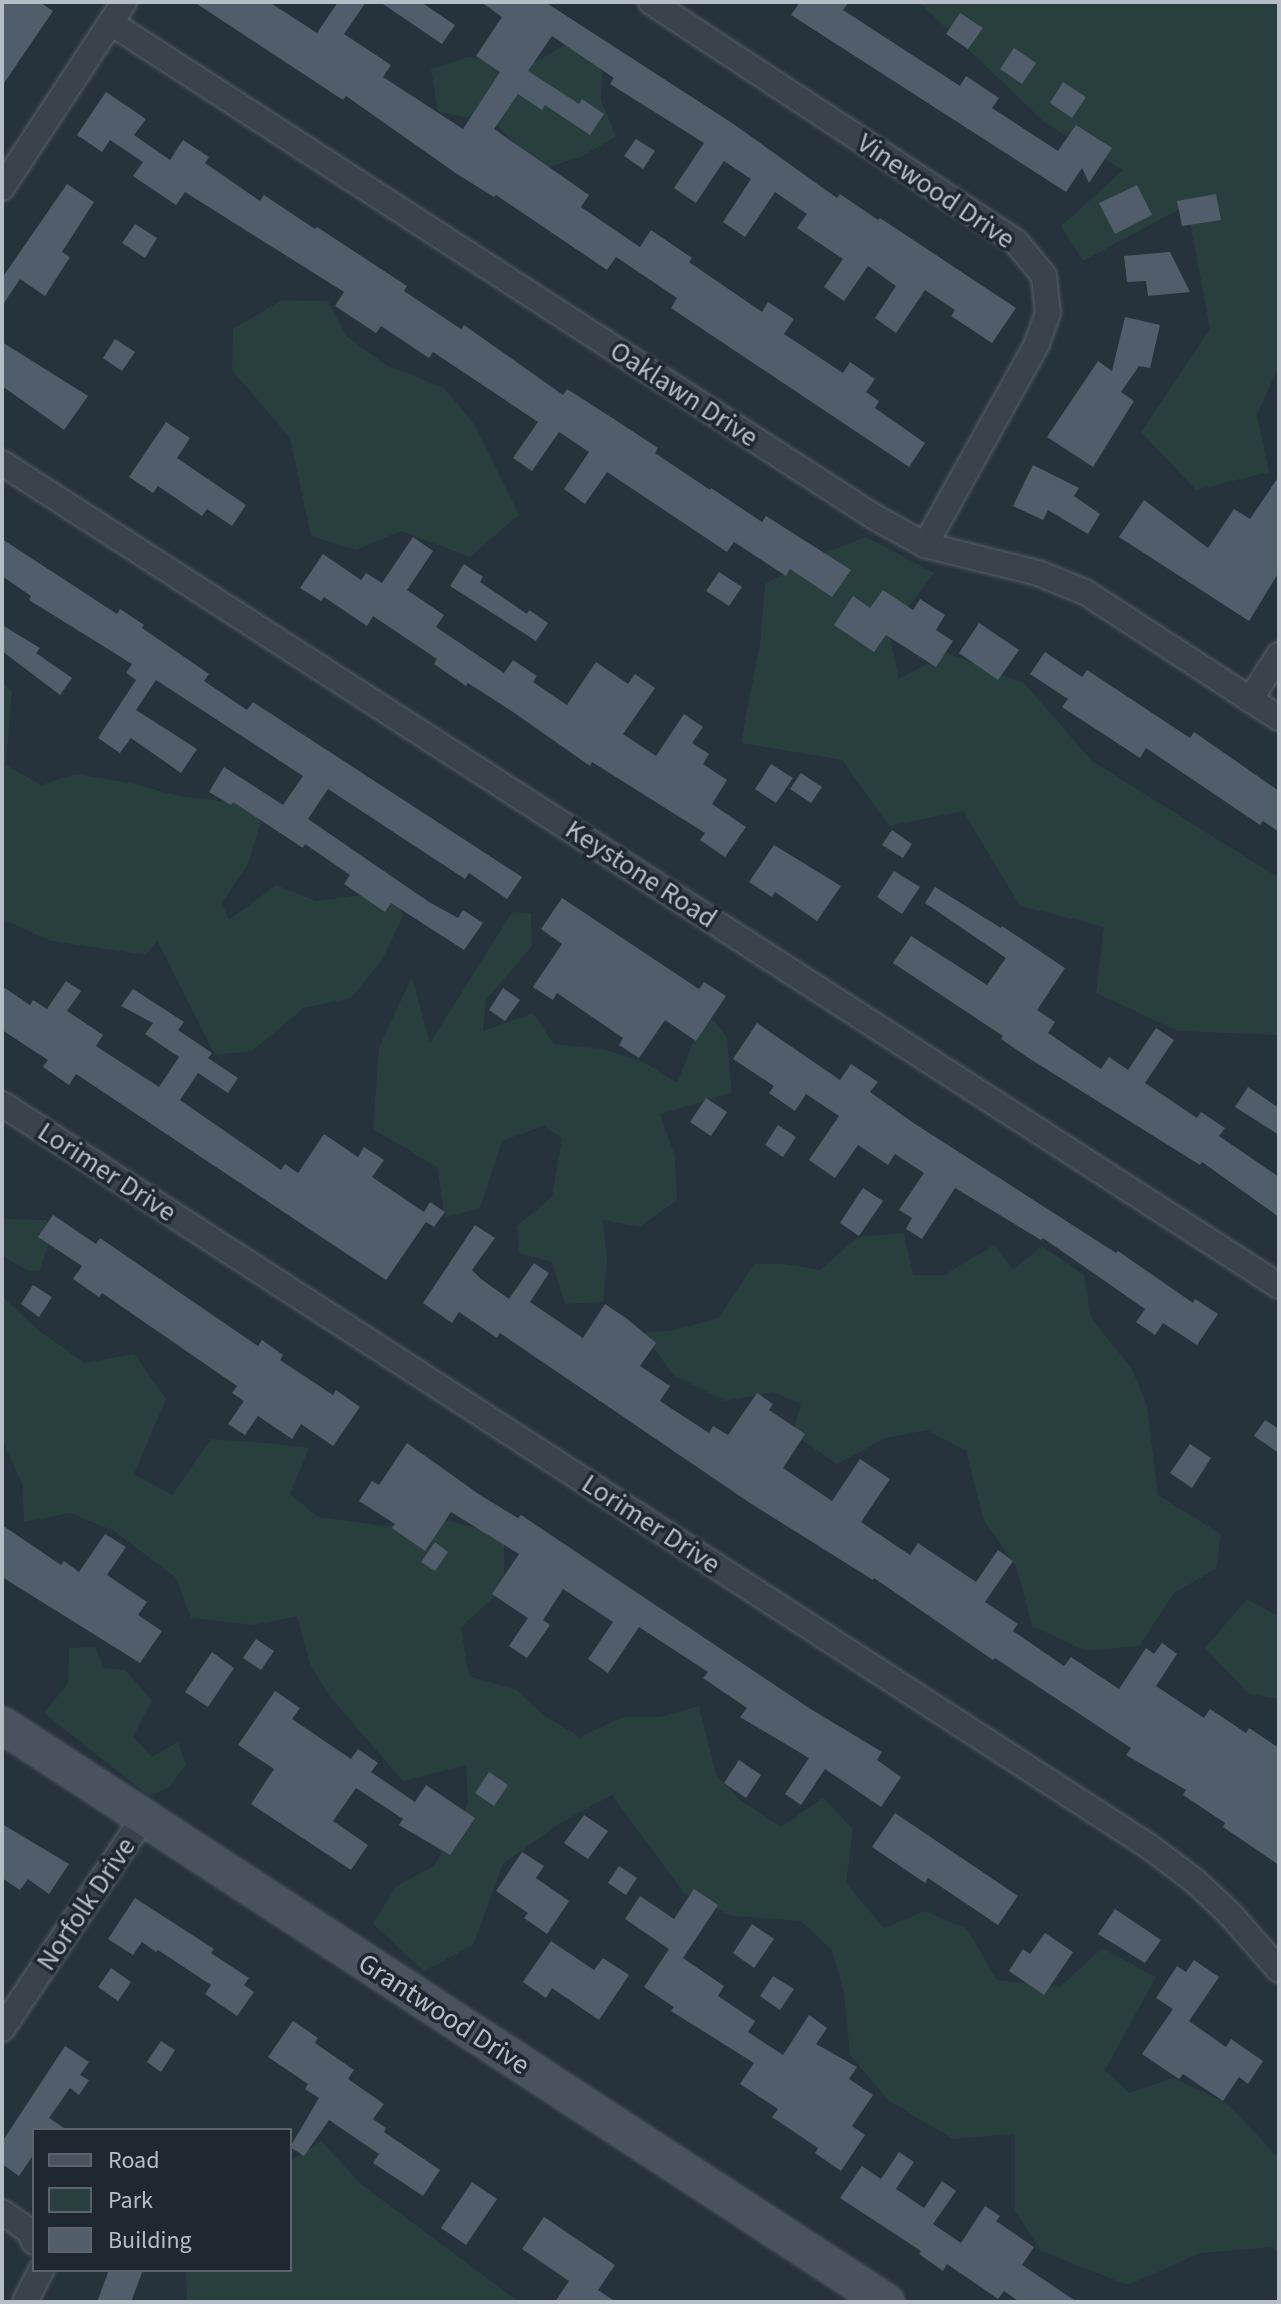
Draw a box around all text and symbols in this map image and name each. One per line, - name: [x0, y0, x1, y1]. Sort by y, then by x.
- street label: Vinewood Drive: [851, 126, 1021, 256]
- street label: Oaklawn Drive: [604, 334, 764, 454]
- street label: Keystone Road: [559, 813, 723, 935]
- street label: Lorimer Drive: [32, 1115, 182, 1229]
- street label: Lorimer Drive: [576, 1467, 726, 1581]
- street label: Norfolk Drive: [29, 1831, 143, 1977]
- street label: Grantwood Drive: [352, 1946, 536, 2082]
- legend: [32, 2128, 292, 2272]
- text: Road: [108, 2143, 160, 2178]
- text: Park: [108, 2183, 153, 2218]
- text: Building: [108, 2223, 192, 2258]

